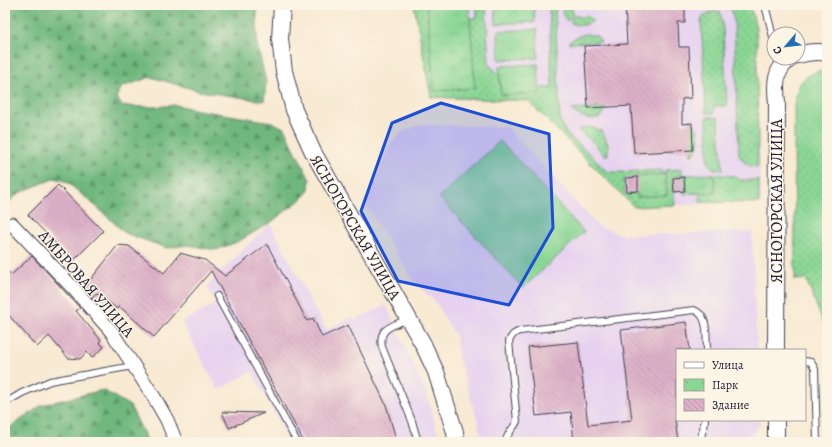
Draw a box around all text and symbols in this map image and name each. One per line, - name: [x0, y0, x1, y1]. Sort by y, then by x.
- north arrow: [766, 26, 806, 66]
- text: С: [769, 44, 786, 57]
- street label: ЯСНОГОРСКАЯ УЛИЦА: [766, 118, 788, 283]
- street label: ЯСНОГОРСКАЯ УЛИЦА: [305, 151, 406, 305]
- street label: АМБРОВАЯ УЛИЦА: [33, 224, 140, 343]
- legend: [676, 349, 806, 421]
- text: Улица: [712, 357, 744, 373]
- text: Парк: [712, 377, 738, 393]
- text: Здание: [712, 397, 749, 413]

